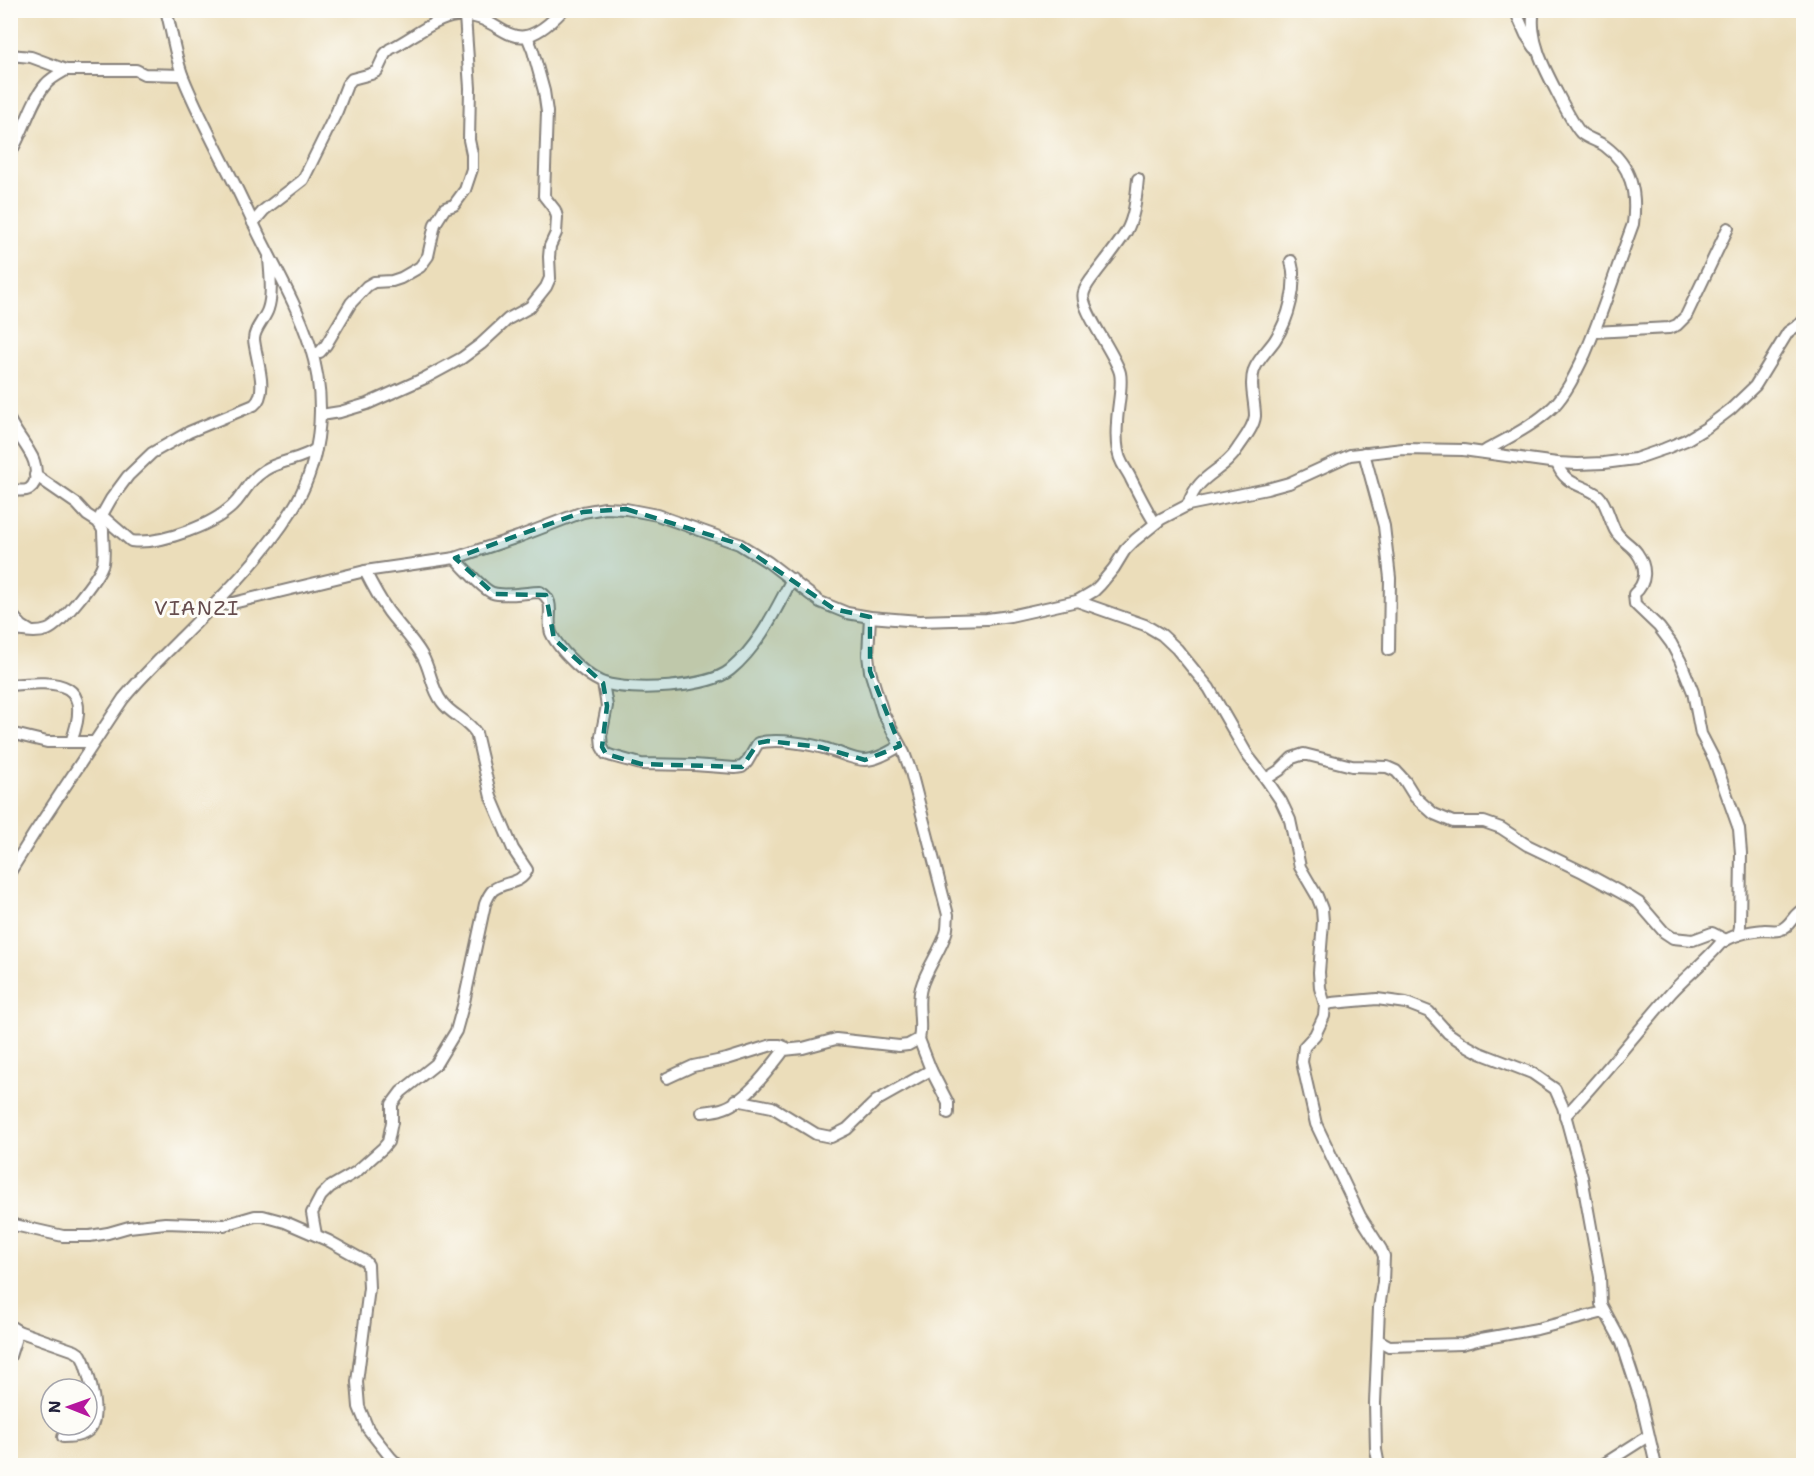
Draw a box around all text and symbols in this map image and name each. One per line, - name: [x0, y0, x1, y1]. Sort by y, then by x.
- district label: VIANZI: [154, 595, 240, 621]
- north arrow: [39, 1377, 99, 1437]
- text: N: [44, 1400, 65, 1413]

